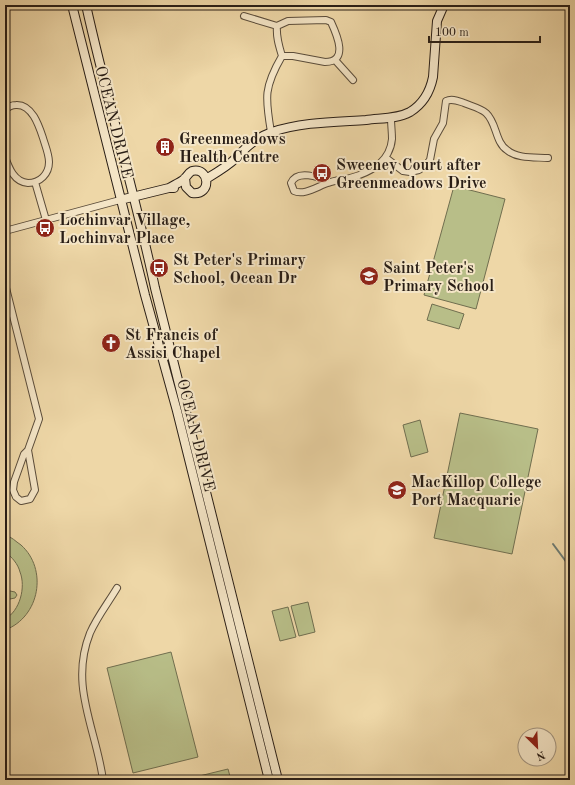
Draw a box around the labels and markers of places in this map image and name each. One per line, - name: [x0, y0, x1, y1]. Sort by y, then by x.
- place label: Greenmeadows Health Centre: [179, 132, 286, 166]
- building icon: Greenmeadows Health Centre: [154, 136, 176, 158]
- place label: Sweeney Court after Greenmeadows Drive: [336, 158, 487, 192]
- bus stop icon: Sweeney Court after Greenmeadows Drive: [311, 162, 333, 184]
- place label: Lochinvar Village, Lochinvar Place: [59, 213, 190, 247]
- bus stop icon: Lochinvar Village, Lochinvar Place: [34, 217, 56, 239]
- place label: St Peter's Primary School, Ocean Dr: [173, 253, 306, 287]
- bus stop icon: St Peter's Primary School, Ocean Dr: [148, 257, 170, 279]
- place label: Saint Peter's Primary School: [383, 261, 494, 295]
- school or university icon: Saint Peter's Primary School: [358, 265, 380, 287]
- place label: St Francis of Assisi Chapel: [125, 328, 221, 362]
- church icon: St Francis of Assisi Chapel: [100, 332, 122, 354]
- place label: MacKillop College Port Macquarie: [411, 475, 541, 509]
- school or university icon: MacKillop College Port Macquarie: [386, 479, 408, 501]

